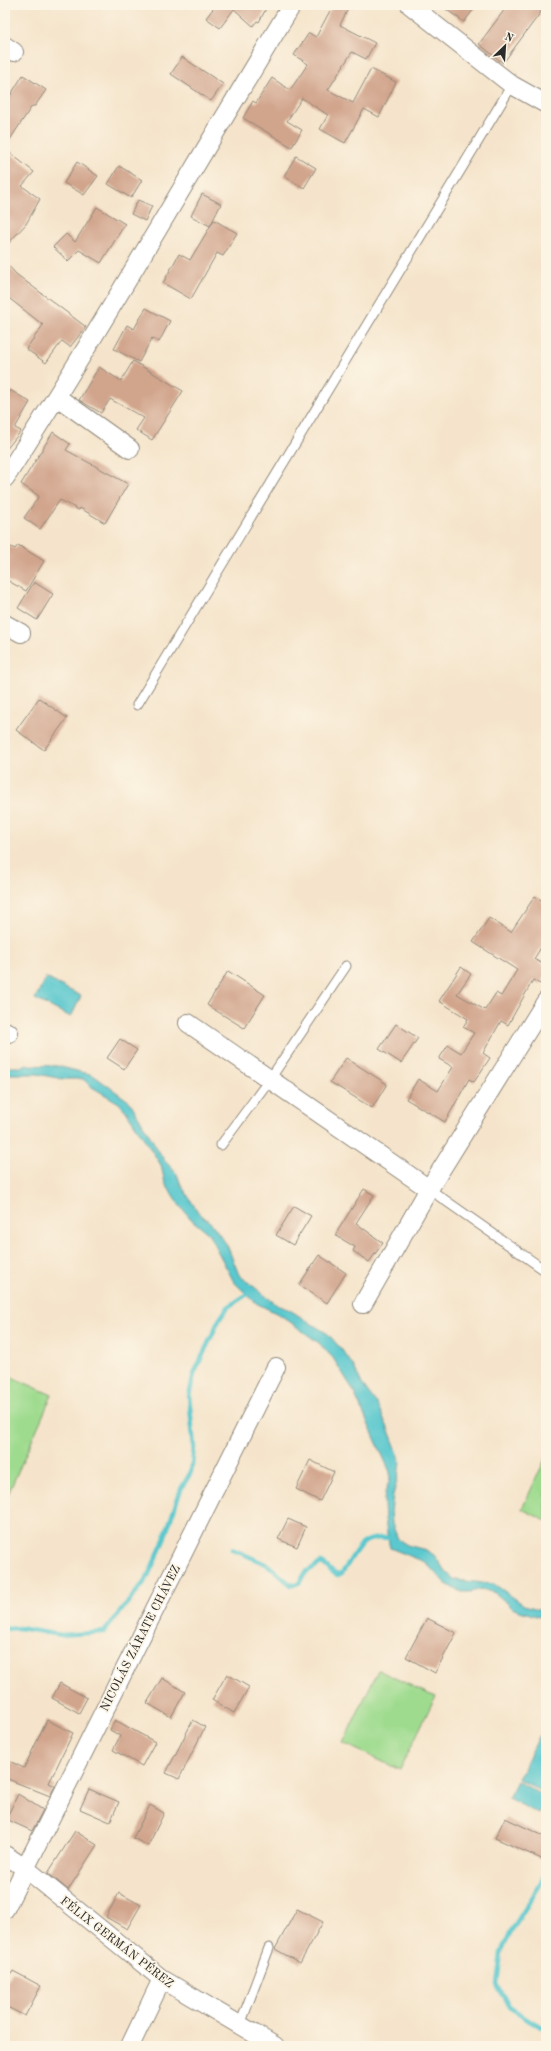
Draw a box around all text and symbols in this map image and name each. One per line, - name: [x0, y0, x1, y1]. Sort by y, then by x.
- north arrow: [485, 26, 525, 66]
- text: N: [502, 32, 515, 45]
- street label: NICOLÁS ZÁRATE CHÁVEZ: [96, 1562, 183, 1714]
- street label: FÉLIX GERMÁN PÉREZ: [58, 1893, 177, 1991]

